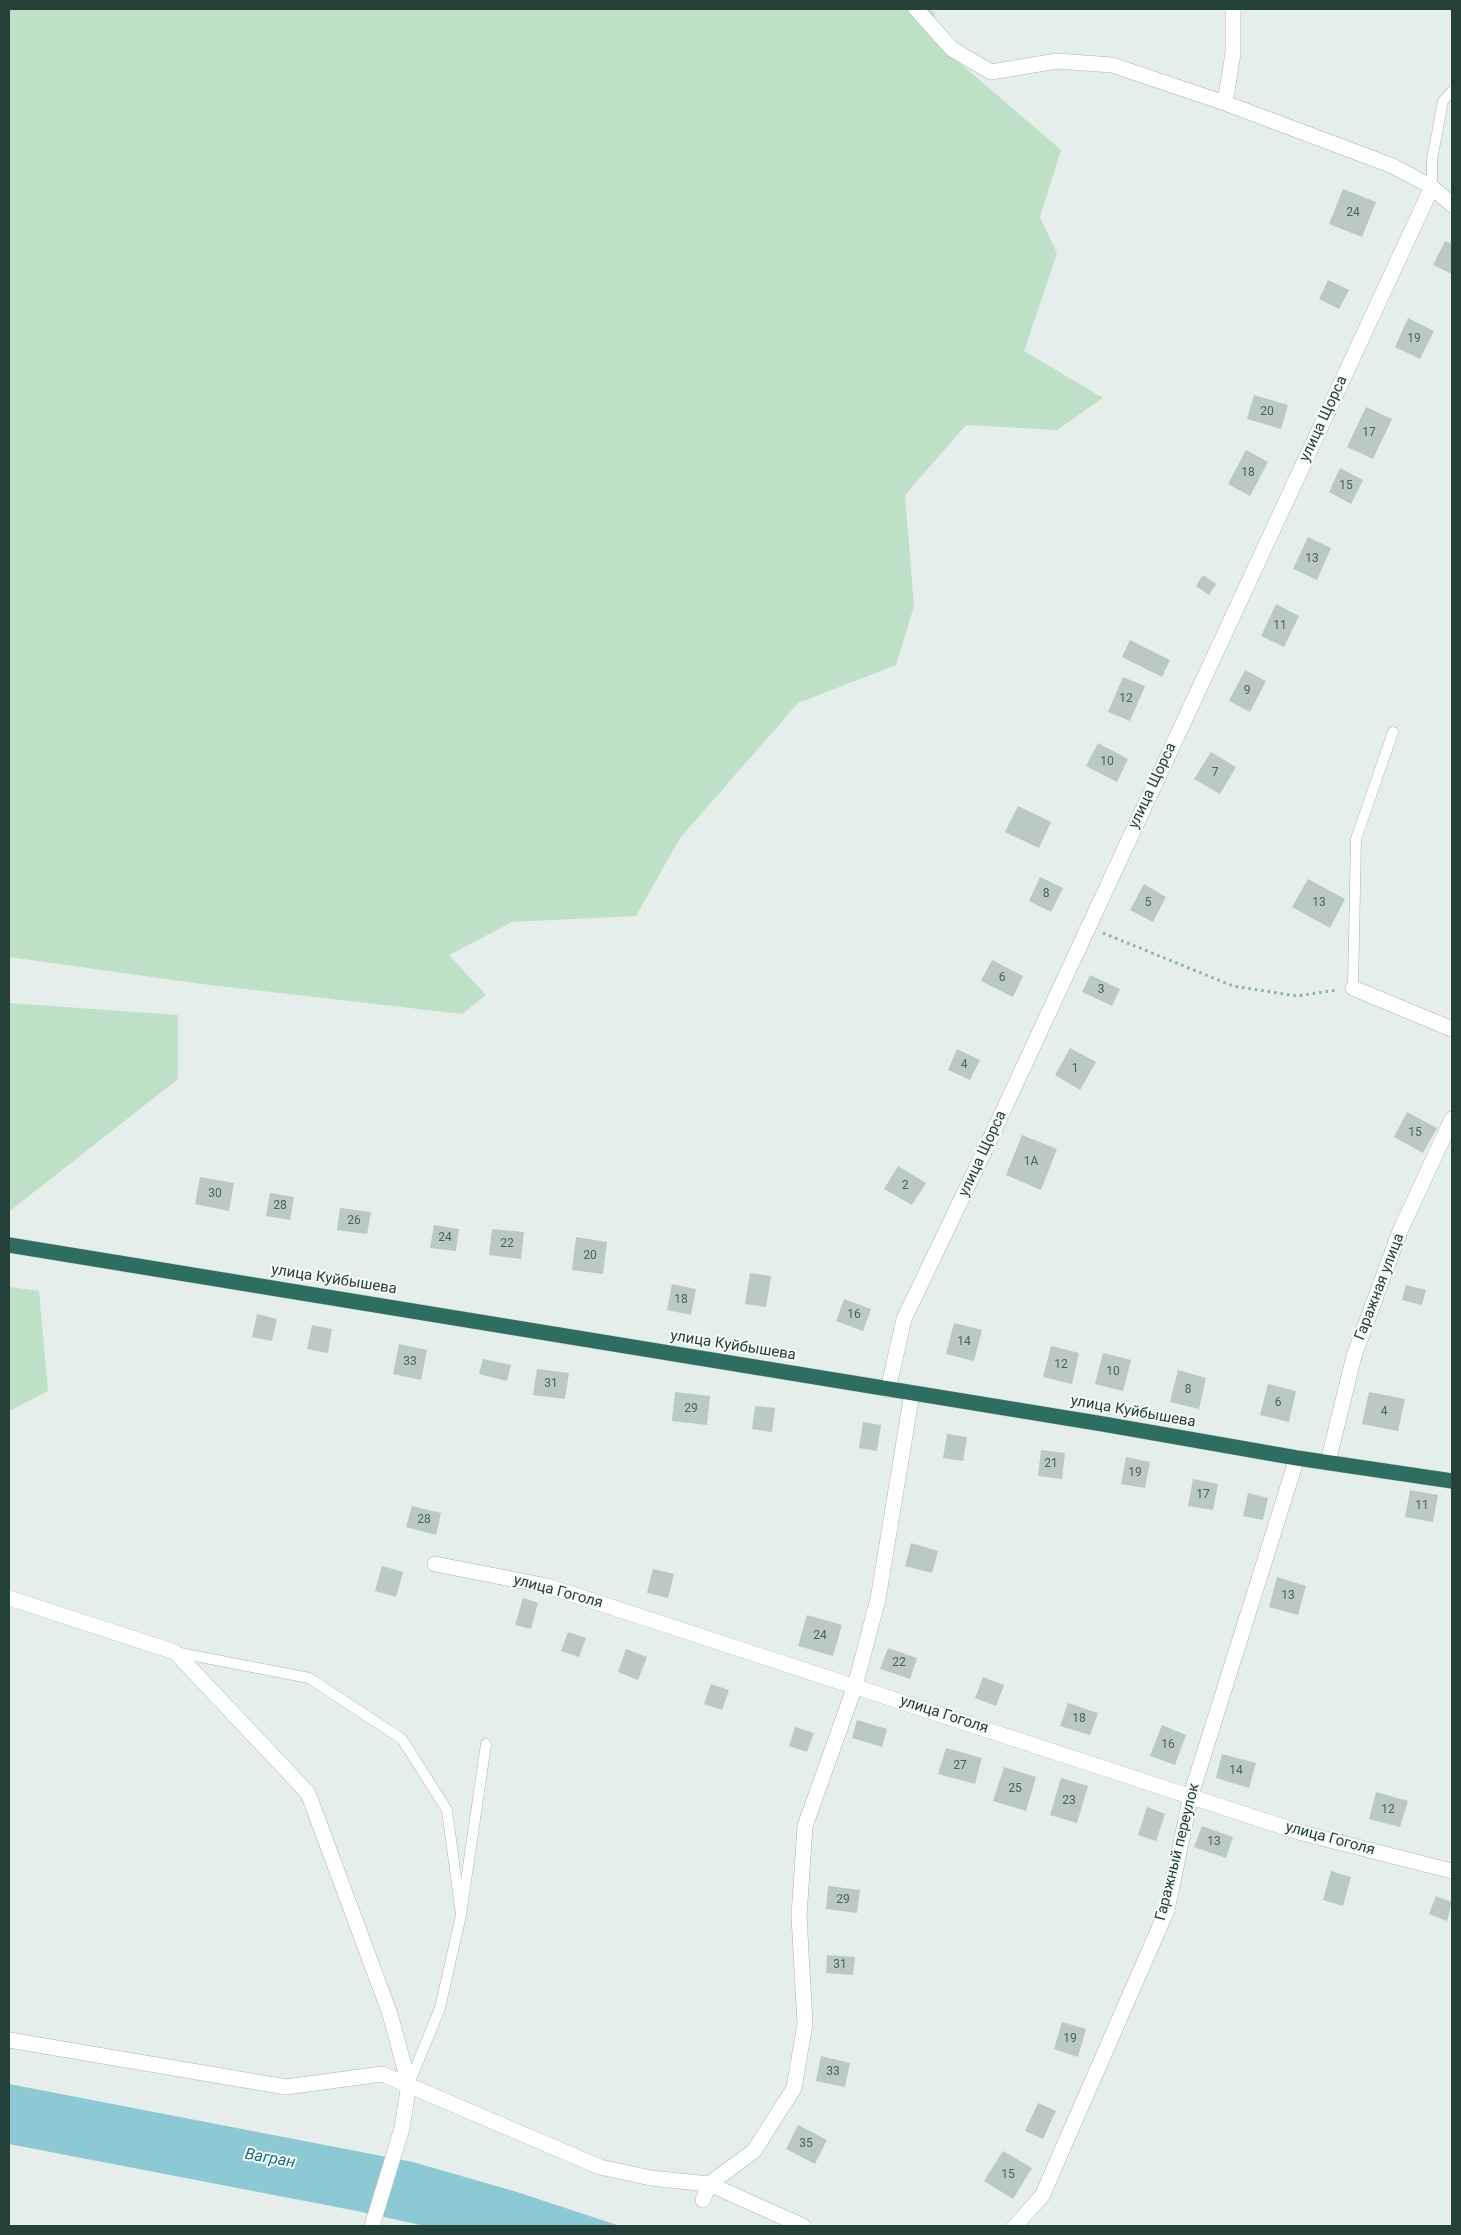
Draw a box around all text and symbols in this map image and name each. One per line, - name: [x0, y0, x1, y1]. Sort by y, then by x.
- house number: 24: [1346, 206, 1360, 220]
- house number: 19: [1407, 332, 1421, 346]
- street label: улица Щорса: [1296, 373, 1352, 465]
- house number: 20: [1260, 405, 1274, 419]
- house number: 17: [1362, 426, 1376, 440]
- house number: 18: [1241, 466, 1255, 480]
- house number: 15: [1339, 479, 1353, 493]
- house number: 13: [1305, 552, 1319, 566]
- house number: 11: [1273, 619, 1287, 633]
- house number: 9: [1244, 684, 1250, 698]
- house number: 12: [1119, 692, 1133, 706]
- street label: улица Щорса: [1125, 740, 1181, 832]
- house number: 10: [1100, 755, 1114, 769]
- house number: 7: [1212, 766, 1218, 780]
- house number: 8: [1043, 887, 1049, 901]
- house number: 5: [1145, 896, 1151, 910]
- house number: 13: [1312, 896, 1326, 910]
- house number: 6: [999, 971, 1005, 985]
- house number: 3: [1098, 983, 1104, 997]
- house number: 4: [961, 1058, 967, 1072]
- house number: 1: [1072, 1062, 1078, 1076]
- street label: улица Щорса: [955, 1108, 1011, 1200]
- house number: 15: [1408, 1126, 1422, 1140]
- house number: 1А: [1024, 1155, 1038, 1169]
- house number: 2: [902, 1179, 908, 1193]
- house number: 30: [208, 1187, 222, 1201]
- house number: 28: [273, 1199, 287, 1213]
- house number: 26: [347, 1214, 361, 1228]
- house number: 24: [438, 1231, 452, 1245]
- street label: Гаражная улица: [1351, 1231, 1409, 1343]
- house number: 22: [500, 1237, 514, 1251]
- house number: 20: [583, 1249, 597, 1263]
- street label: улица Куйбышева: [270, 1261, 398, 1299]
- house number: 18: [674, 1293, 688, 1307]
- house number: 16: [847, 1308, 861, 1322]
- street label: улица Куйбышева: [669, 1327, 797, 1365]
- house number: 14: [957, 1335, 971, 1349]
- house number: 33: [403, 1355, 417, 1369]
- house number: 12: [1054, 1358, 1068, 1372]
- house number: 10: [1106, 1365, 1120, 1379]
- house number: 31: [544, 1377, 558, 1391]
- house number: 8: [1185, 1383, 1191, 1397]
- street label: улица Куйбышева: [1069, 1392, 1197, 1432]
- house number: 6: [1275, 1396, 1281, 1410]
- house number: 29: [684, 1402, 698, 1416]
- house number: 4: [1381, 1405, 1387, 1419]
- house number: 21: [1044, 1457, 1058, 1471]
- house number: 19: [1128, 1466, 1142, 1480]
- house number: 17: [1196, 1488, 1210, 1502]
- house number: 11: [1415, 1499, 1429, 1513]
- house number: 28: [417, 1513, 431, 1527]
- street label: улица Гоголя: [511, 1571, 605, 1613]
- house number: 13: [1281, 1589, 1295, 1603]
- house number: 24: [813, 1629, 827, 1643]
- house number: 22: [892, 1656, 906, 1670]
- street label: улица Гоголя: [898, 1692, 990, 1738]
- house number: 18: [1072, 1712, 1086, 1726]
- house number: 16: [1161, 1738, 1175, 1752]
- house number: 27: [953, 1759, 967, 1773]
- house number: 14: [1229, 1764, 1243, 1778]
- house number: 25: [1008, 1782, 1022, 1796]
- street label: Гаражный переулок: [1152, 1782, 1204, 1922]
- house number: 23: [1062, 1794, 1076, 1808]
- house number: 12: [1381, 1803, 1395, 1817]
- street label: улица Гоголя: [1283, 1818, 1377, 1860]
- house number: 13: [1207, 1835, 1221, 1849]
- house number: 29: [836, 1893, 850, 1907]
- house number: 31: [833, 1958, 847, 1972]
- house number: 19: [1063, 2032, 1077, 2046]
- house number: 33: [826, 2065, 840, 2079]
- house number: 35: [799, 2137, 813, 2151]
- water label: Вагран: [243, 2145, 297, 2173]
- house number: 15: [1001, 2168, 1015, 2182]

